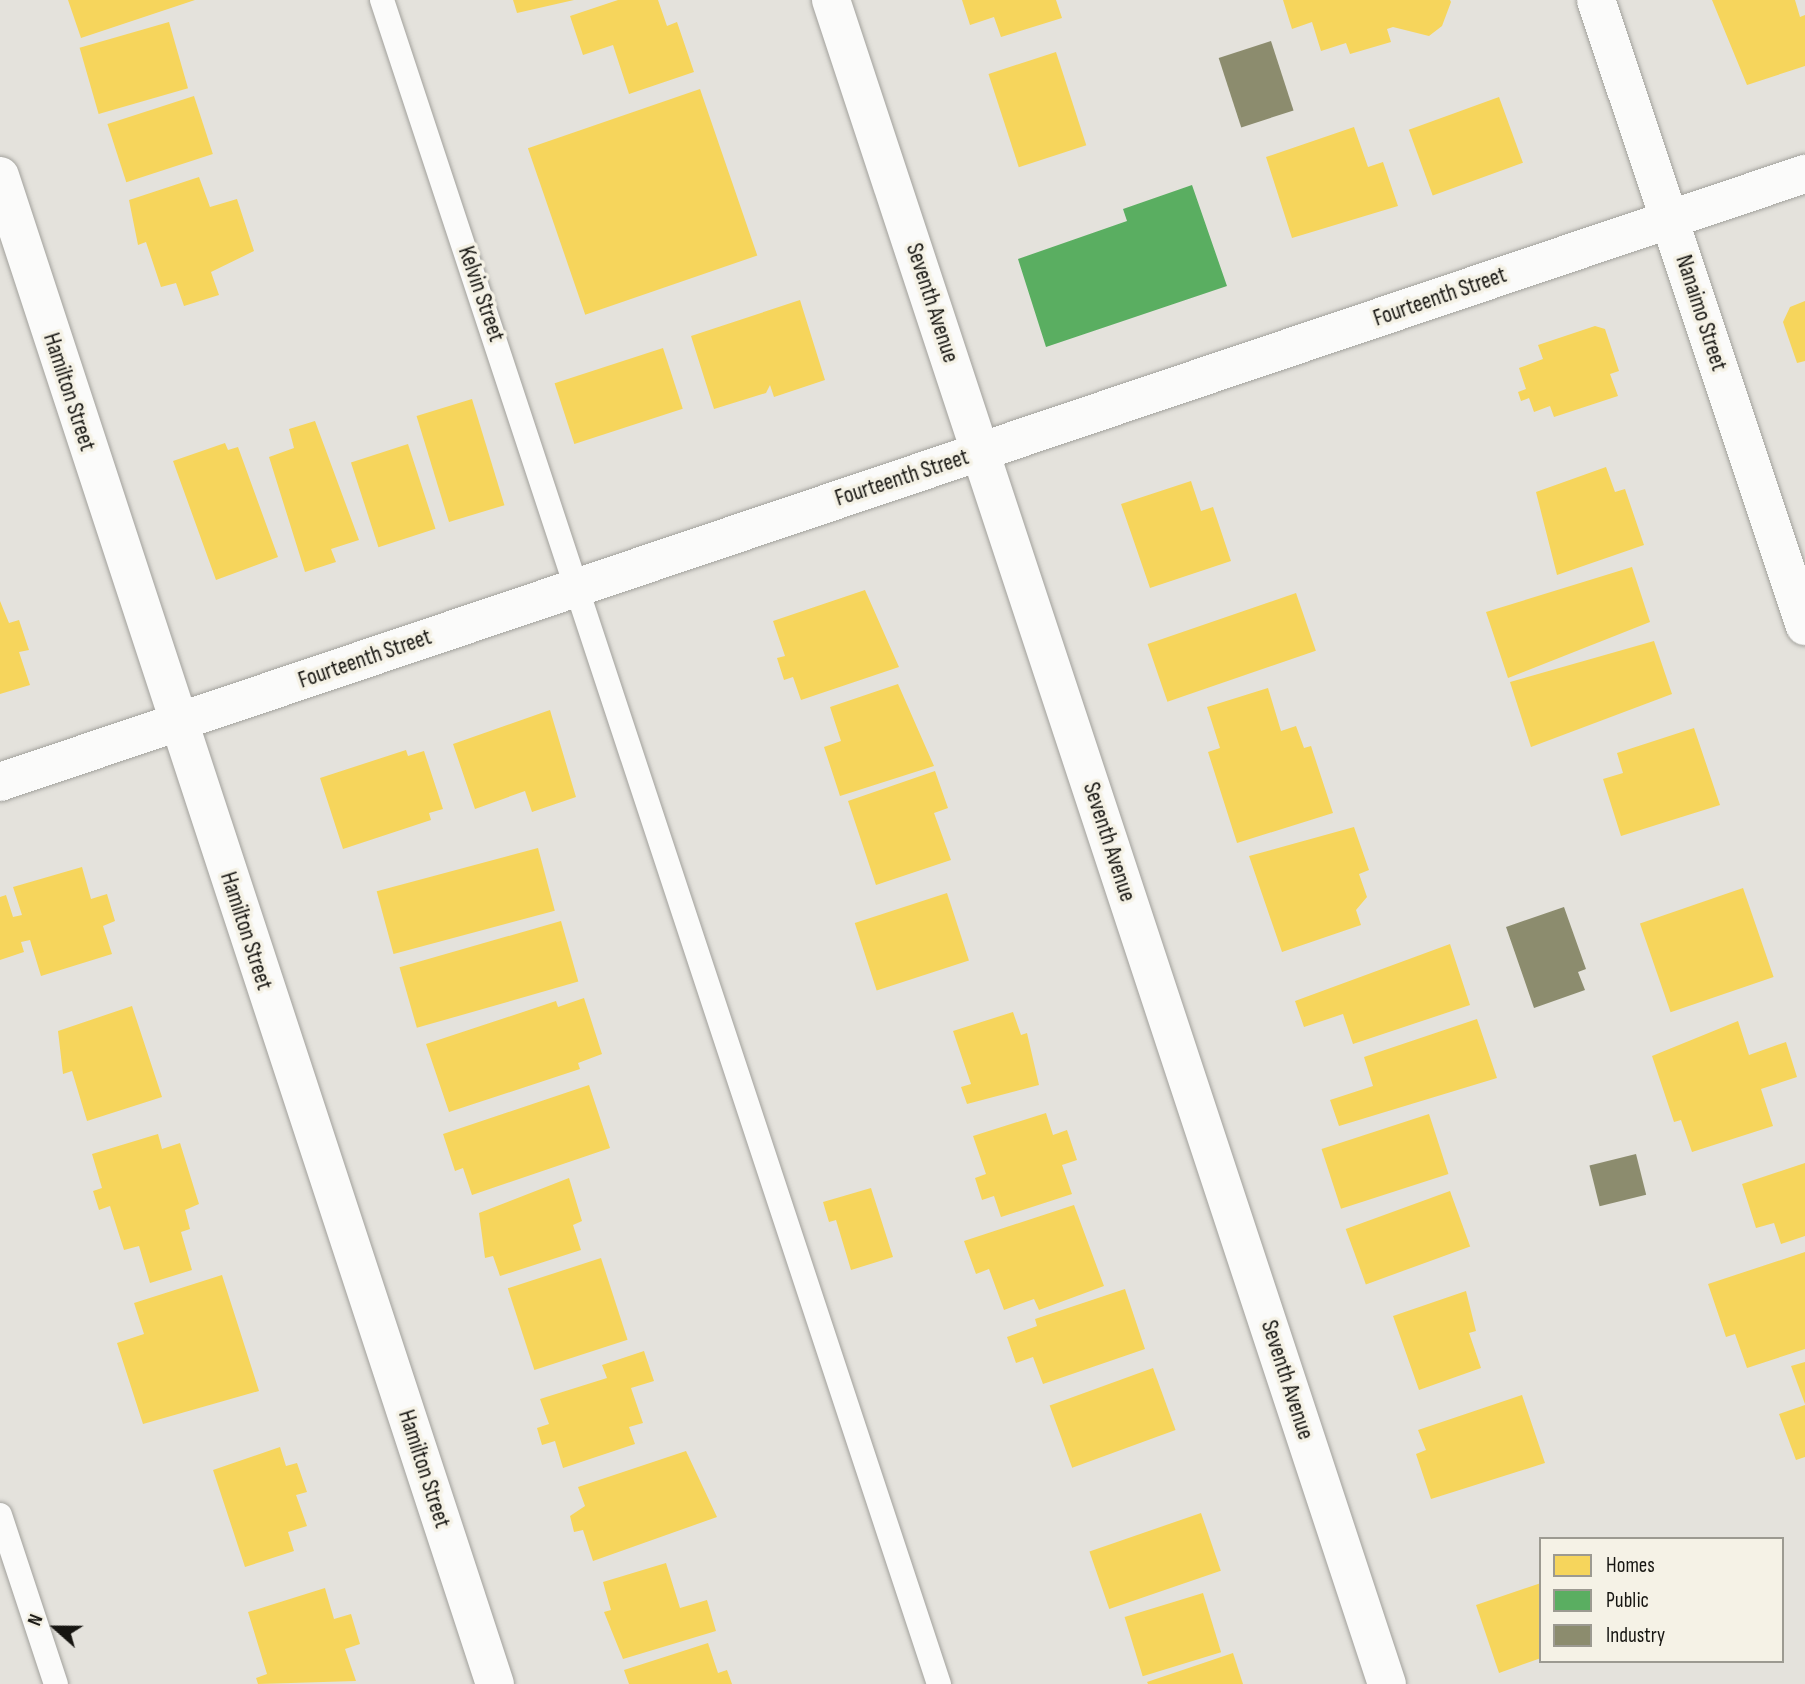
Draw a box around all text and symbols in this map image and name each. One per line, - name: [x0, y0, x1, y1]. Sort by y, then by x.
- street label: Seventh Avenue: [900, 240, 964, 366]
- street label: Kelvin Street: [452, 243, 510, 345]
- street label: Nanaimo Street: [1669, 252, 1733, 374]
- street label: Fourteenth Street: [1370, 261, 1510, 333]
- street label: Hamilton Street: [37, 330, 101, 454]
- street label: Fourteenth Street: [832, 443, 972, 513]
- street label: Fourteenth Street: [295, 623, 435, 695]
- street label: Seventh Avenue: [1077, 779, 1141, 905]
- street label: Hamilton Street: [214, 869, 278, 993]
- street label: Seventh Avenue: [1255, 1317, 1319, 1443]
- street label: Hamilton Street: [392, 1407, 456, 1531]
- legend: [1539, 1537, 1784, 1663]
- text: Homes: [1606, 1553, 1655, 1578]
- text: Public: [1606, 1588, 1649, 1613]
- north arrow: [21, 1593, 91, 1663]
- text: N: [23, 1611, 48, 1629]
- text: Industry: [1606, 1623, 1665, 1648]

